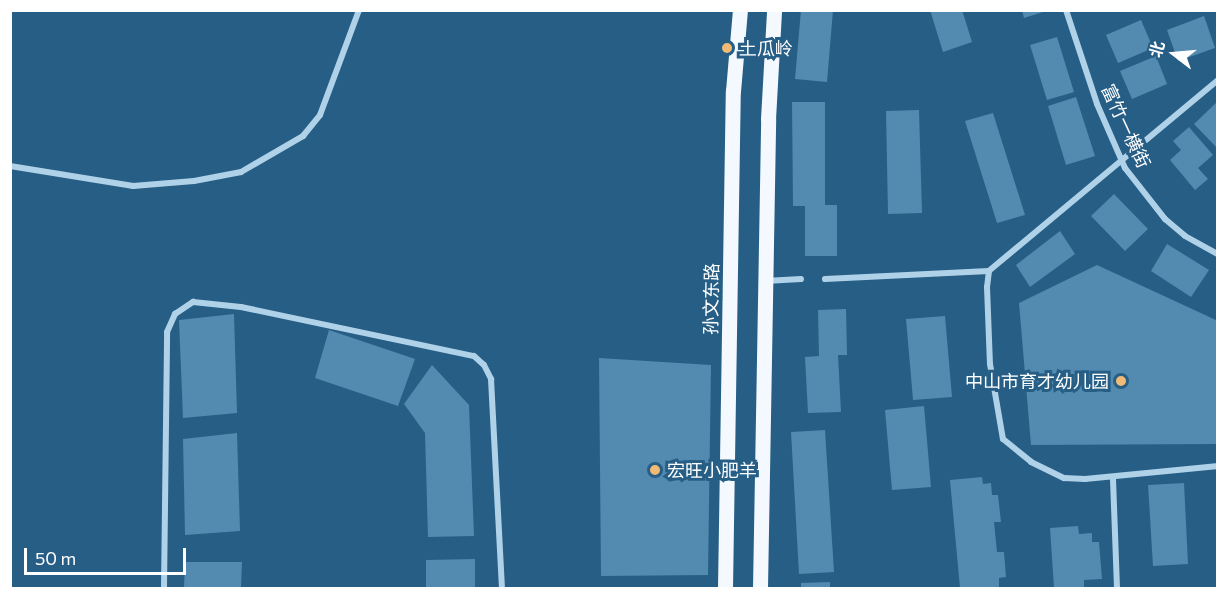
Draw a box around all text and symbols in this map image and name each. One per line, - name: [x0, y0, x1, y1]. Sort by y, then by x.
- north arrow: [1144, 24, 1204, 84]
- place label: 土瓜岭: [739, 37, 793, 59]
- text: 北: [1145, 39, 1168, 59]
- marker: 土瓜岭: [720, 41, 734, 55]
- street label: 富竹一横街: [1097, 81, 1155, 171]
- street label: 孙文东路: [700, 263, 722, 335]
- place label: 中山市育才幼儿园: [965, 370, 1109, 392]
- marker: 中山市育才幼儿园: [1114, 374, 1128, 388]
- place label: 宏旺小肥羊: [667, 459, 757, 481]
- marker: 宏旺小肥羊: [648, 463, 662, 477]
- scale bar: [27, 536, 189, 574]
- text: 50 m: [35, 547, 76, 569]

